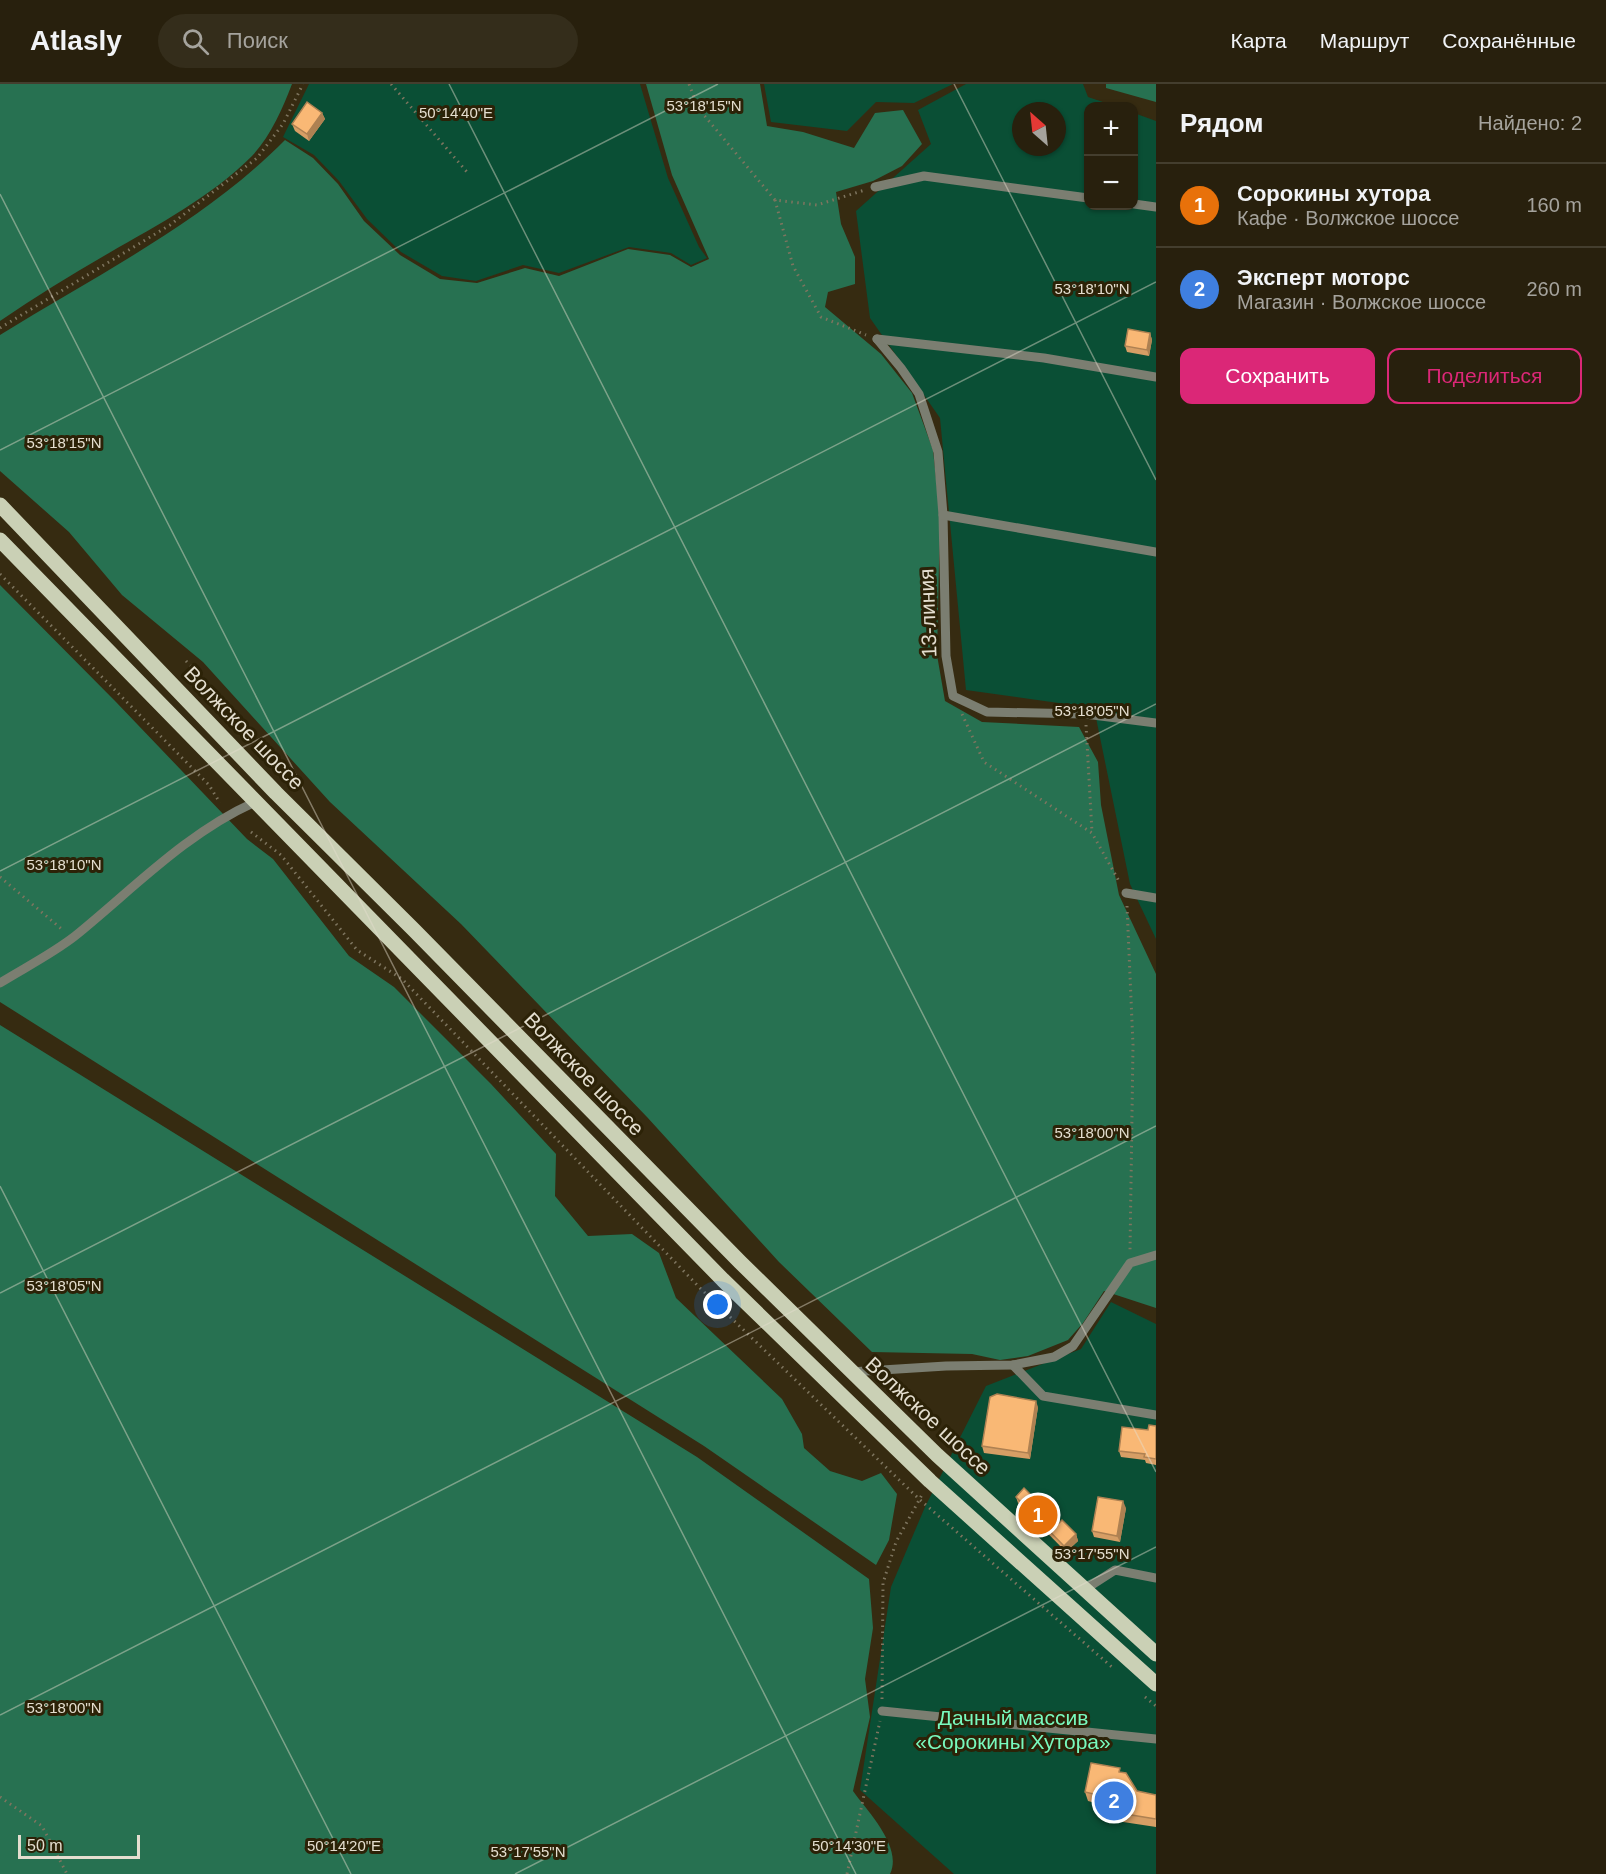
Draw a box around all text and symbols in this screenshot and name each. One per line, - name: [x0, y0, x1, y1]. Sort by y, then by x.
- search box: [158, 14, 578, 68]
- text: Atlasly: [30, 25, 122, 56]
- icon: search: [179, 25, 212, 58]
- text: Поиск: [227, 28, 288, 53]
- text: Карта: [1231, 29, 1287, 52]
- text: Маршрут: [1320, 29, 1409, 52]
- text: Сохранённые: [1442, 29, 1576, 52]
- text: 53°18'15"N: [666, 97, 742, 114]
- north arrow: [1012, 102, 1066, 156]
- map controls: [1084, 102, 1138, 210]
- button: +: [1084, 102, 1138, 156]
- text: 50°14'40"E: [419, 104, 493, 121]
- text: Рядом: [1180, 108, 1263, 138]
- text: Найдено: 2: [1478, 112, 1582, 134]
- button: −: [1084, 156, 1138, 210]
- text: Сорокины хутора: [1237, 181, 1431, 206]
- text: 1: [1194, 194, 1205, 216]
- text: 160 m: [1526, 194, 1582, 216]
- text: Кафе · Волжское шоссе: [1237, 207, 1459, 229]
- text: Эксперт моторс: [1237, 265, 1410, 290]
- text: 2: [1194, 278, 1205, 300]
- text: 260 m: [1526, 278, 1582, 300]
- text: 53°18'10"N: [1054, 280, 1130, 297]
- text: Магазин · Волжское шоссе: [1237, 291, 1486, 313]
- button: Сохранить: [1180, 348, 1375, 404]
- button: Поделиться: [1387, 348, 1582, 404]
- text: 53°18'15"N: [26, 434, 102, 451]
- street label: 13-линия: [914, 568, 941, 658]
- street label: Волжское шоссе: [180, 661, 309, 794]
- text: 53°18'05"N: [1054, 702, 1130, 719]
- text: 53°18'10"N: [26, 856, 102, 873]
- street label: Волжское шоссе: [520, 1007, 649, 1140]
- text: 53°18'00"N: [1054, 1124, 1130, 1141]
- text: 53°18'05"N: [26, 1277, 102, 1294]
- your location: [703, 1290, 732, 1319]
- street label: Волжское шоссе: [861, 1352, 995, 1479]
- pin: 1: [1018, 1492, 1058, 1538]
- text: 53°17'55"N: [1054, 1545, 1130, 1562]
- text: 53°18'00"N: [26, 1699, 102, 1716]
- park label: Дачный массив «Сорокины Хутора»: [915, 1706, 1111, 1753]
- pin: 2: [1094, 1778, 1134, 1824]
- scale bar: [18, 1832, 140, 1860]
- text: 50 m: [27, 1837, 63, 1854]
- text: 50°14'20"E: [307, 1837, 381, 1854]
- text: 50°14'30"E: [812, 1837, 886, 1854]
- text: 53°17'55"N: [490, 1843, 566, 1860]

